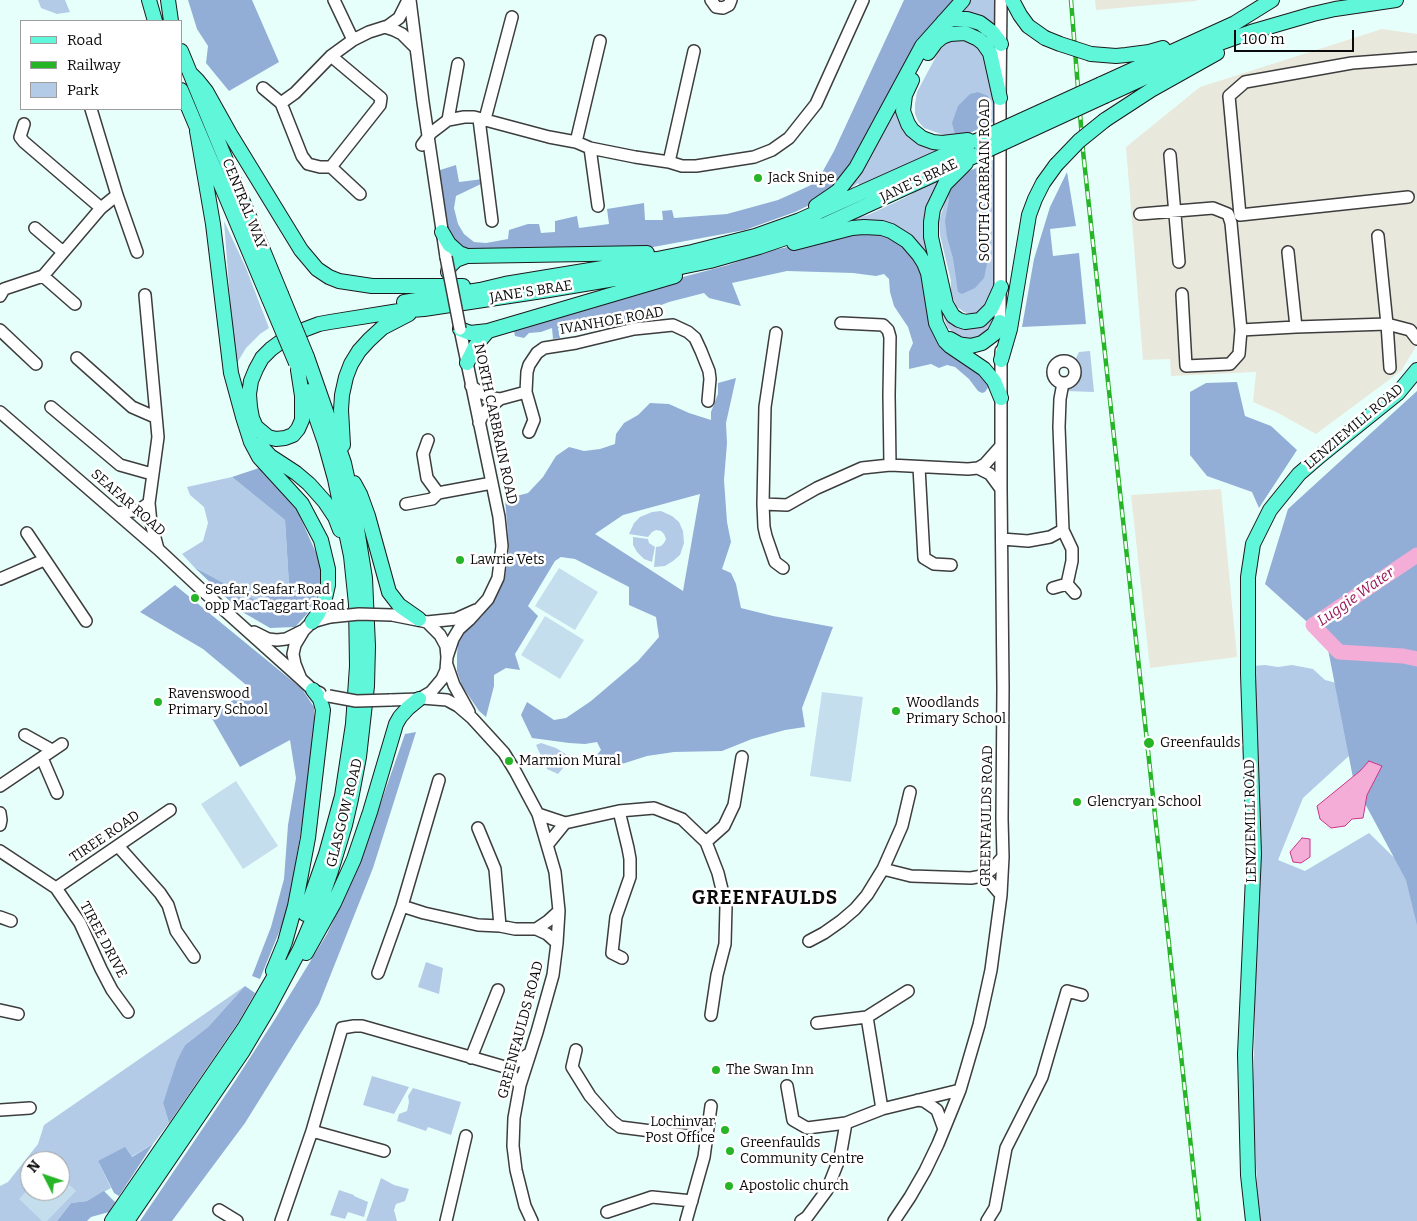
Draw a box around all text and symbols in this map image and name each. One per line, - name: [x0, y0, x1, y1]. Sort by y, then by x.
- legend: [20, 20, 182, 110]
- scale bar: [1237, 20, 1357, 52]
- text: 100 m: [1242, 30, 1285, 48]
- text: Road: [67, 31, 102, 49]
- text: Railway: [67, 56, 121, 74]
- text: Park: [67, 81, 99, 99]
- street label: SOUTH CARBRAIN ROAD: [977, 99, 993, 261]
- street label: CENTRAL WAY: [218, 156, 270, 252]
- street label: JANE'S BRAE: [878, 156, 960, 206]
- place label: Jack Snipe: [768, 170, 835, 186]
- marker: Jack Snipe: [752, 172, 764, 184]
- street label: JANE'S BRAE: [488, 277, 574, 307]
- street label: IVANHOE ROAD: [559, 304, 665, 338]
- street label: NORTH CARBRAIN ROAD: [470, 342, 520, 506]
- street label: LENZIEMILL ROAD: [1301, 381, 1407, 473]
- street label: SEAFAR ROAD: [87, 466, 169, 540]
- place label: Lawrie Vets: [470, 552, 545, 568]
- marker: Lawrie Vets: [454, 554, 466, 566]
- water label: Luggie Water: [1314, 564, 1398, 630]
- place label: Seafar, Seafar Road opp MacTaggart Road: [205, 582, 345, 614]
- marker: Seafar, Seafar Road opp MacTaggart Road: [189, 592, 201, 604]
- place label: Ravenswood Primary School: [168, 686, 268, 719]
- place label: Woodlands Primary School: [906, 695, 1006, 728]
- marker: Ravenswood Primary School: [152, 696, 164, 708]
- marker: Woodlands Primary School: [890, 705, 902, 717]
- place label: Greenfaulds: [1160, 735, 1241, 751]
- marker: Greenfaulds: [1142, 736, 1156, 750]
- street label: GREENFAULDS ROAD: [977, 745, 997, 887]
- place label: Marmion Mural: [519, 753, 621, 769]
- marker: Marmion Mural: [503, 755, 515, 767]
- street label: GLASGOW ROAD: [323, 757, 367, 869]
- street label: LENZIEMILL ROAD: [1242, 759, 1260, 883]
- place label: Glencryan School: [1087, 794, 1201, 810]
- marker: Glencryan School: [1071, 796, 1083, 808]
- street label: TIREE ROAD: [67, 807, 143, 867]
- district label: GREENFAULDS: [690, 888, 840, 910]
- street label: TIREE DRIVE: [76, 899, 130, 981]
- street label: GREENFAULDS ROAD: [495, 959, 547, 1101]
- place label: The Swan Inn: [726, 1062, 814, 1078]
- marker: The Swan Inn: [710, 1064, 722, 1076]
- place label: Lochinvar Post Office: [645, 1114, 715, 1146]
- marker: Lochinvar Post Office: [719, 1124, 731, 1136]
- place label: Greenfaulds Community Centre: [740, 1135, 864, 1168]
- marker: Greenfaulds Community Centre: [724, 1145, 736, 1157]
- north arrow: [20, 1151, 70, 1201]
- text: N: [24, 1157, 44, 1176]
- place label: Apostolic church: [739, 1178, 849, 1194]
- marker: Apostolic church: [723, 1180, 735, 1192]

